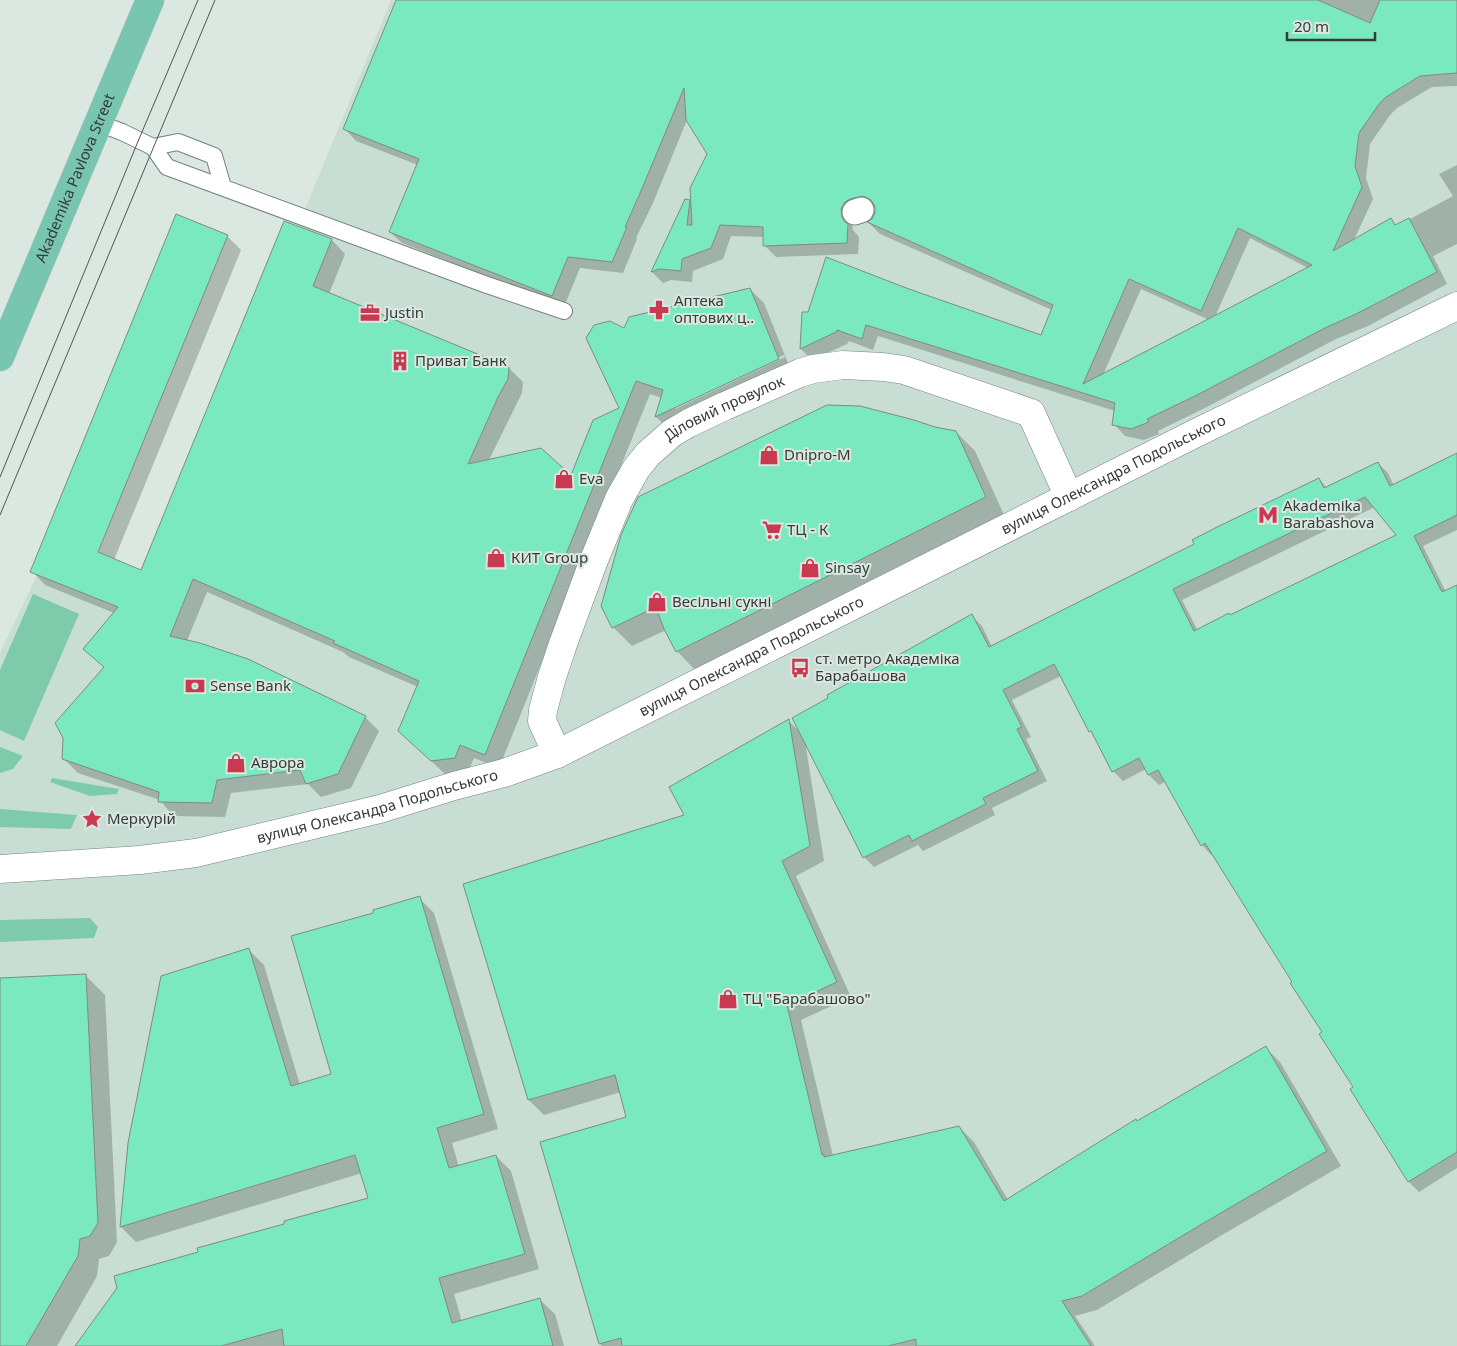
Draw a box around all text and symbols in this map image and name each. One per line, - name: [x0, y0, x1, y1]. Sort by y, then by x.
- scale bar: [1287, 10, 1374, 42]
- text: 20 m: [1294, 16, 1329, 36]
- street label: Akademika Pavlova Street: [30, 90, 119, 265]
- place label: Аптека оптових ц‥: [674, 290, 754, 327]
- pharmacy icon: Аптека оптових ц‥: [648, 299, 670, 321]
- office icon: Justin: [359, 302, 381, 324]
- place label: Justin: [383, 302, 424, 322]
- building icon: Приват Банк: [389, 350, 411, 372]
- place label: Приват Банк: [415, 350, 507, 370]
- street label: Діловий провулок: [659, 370, 787, 445]
- street label: вулиця Олександра Подольського: [997, 409, 1229, 538]
- shop icon: Dnipro-M: [758, 444, 780, 466]
- place label: Dnipro-M: [784, 444, 851, 464]
- shop icon: Eva: [553, 468, 575, 490]
- place label: Eva: [579, 468, 603, 488]
- place label: Akademіka Barabashova: [1283, 495, 1374, 532]
- metro station icon: Akademіka Barabashova: [1257, 504, 1279, 526]
- supermarket icon: ТЦ - К: [761, 519, 783, 541]
- place label: ТЦ - К: [787, 519, 829, 539]
- shop icon: КИТ Group: [485, 547, 507, 569]
- place label: КИТ Group: [511, 547, 588, 567]
- shop icon: Sinsay: [799, 557, 821, 579]
- place label: Sinsay: [825, 557, 870, 577]
- street label: вулиця Олександра Подольського: [635, 591, 867, 720]
- shop icon: Весільні сукні: [646, 591, 668, 613]
- place label: Весільні сукні: [672, 591, 771, 611]
- place label: ст. метро Академіка Барабашова: [815, 648, 960, 685]
- bus stop icon: ст. метро Академіка Барабашова: [789, 657, 811, 679]
- bank icon: Sense Bank: [184, 675, 206, 697]
- place label: Sense Bank: [210, 675, 291, 695]
- shop icon: Аврора: [225, 752, 247, 774]
- place label: Аврора: [251, 752, 305, 772]
- street label: вулиця Олександра Подольського: [255, 764, 500, 847]
- place icon: Меркурій: [81, 808, 103, 830]
- place label: Меркурій: [107, 808, 176, 828]
- shop icon: ТЦ "Барабашово": [717, 988, 739, 1010]
- place label: ТЦ "Барабашово": [743, 988, 871, 1008]

